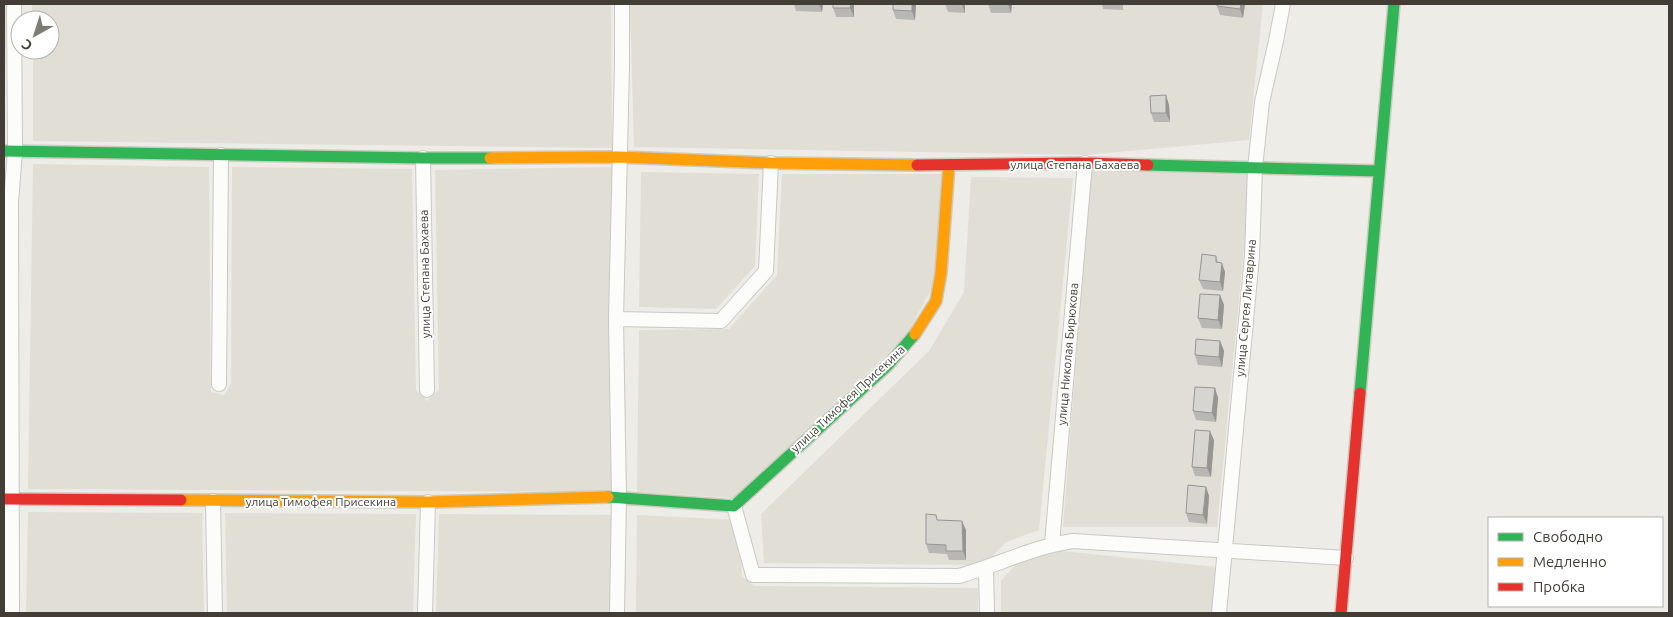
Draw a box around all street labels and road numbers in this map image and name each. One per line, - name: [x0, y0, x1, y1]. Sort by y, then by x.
- street label: улица Степана Бахаева: [1011, 158, 1139, 171]
- street label: улица Степана Бахаева: [417, 209, 432, 339]
- street label: улица Сергея Литаврина: [1233, 239, 1258, 377]
- street label: улица Николая Бирюкова: [1055, 282, 1080, 426]
- street label: улица Тимофея Присекина: [788, 343, 907, 455]
- street label: улица Тимофея Присекина: [246, 495, 396, 508]

